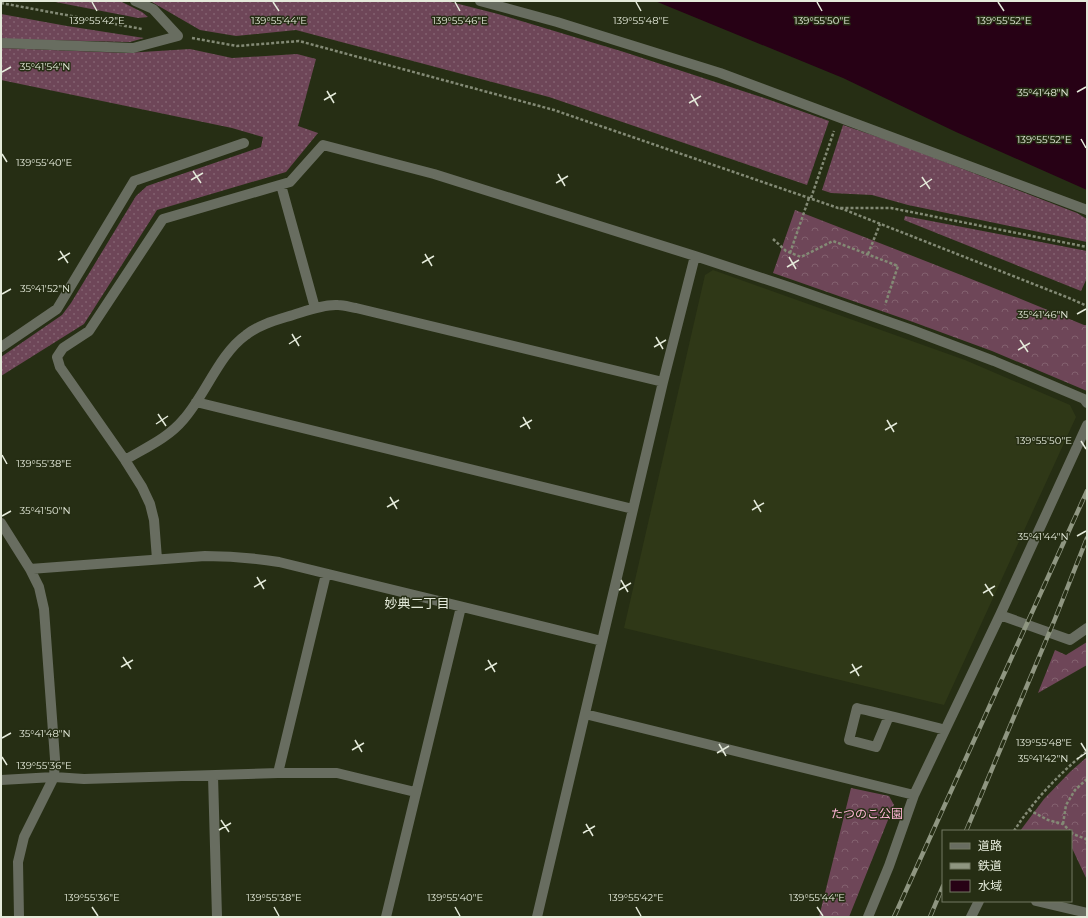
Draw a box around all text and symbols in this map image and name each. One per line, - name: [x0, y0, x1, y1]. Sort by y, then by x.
- text: 139°55'42"E: [69, 14, 125, 27]
- text: 139°55'44"E: [251, 14, 307, 27]
- text: 139°55'46"E: [432, 14, 488, 27]
- text: 139°55'48"E: [613, 14, 669, 27]
- text: 139°55'50"E: [794, 14, 850, 27]
- text: 139°55'52"E: [977, 14, 1032, 27]
- text: 35°41'54"N: [20, 60, 70, 73]
- text: 35°41'48"N: [1017, 86, 1069, 99]
- text: 139°55'52"E: [1017, 133, 1072, 146]
- text: 139°55'40"E: [16, 156, 72, 169]
- text: 35°41'52"N: [20, 282, 70, 295]
- text: 35°41'46"N: [1018, 308, 1068, 321]
- text: 139°55'50"E: [1016, 434, 1072, 447]
- text: 139°55'38"E: [16, 457, 72, 470]
- text: 35°41'50"N: [19, 504, 71, 517]
- text: 35°41'44"N: [1017, 530, 1069, 543]
- district label: 妙典二丁目: [384, 595, 450, 611]
- text: 35°41'48"N: [19, 727, 71, 740]
- text: 139°55'48"E: [1016, 736, 1072, 749]
- text: 35°41'42"N: [1018, 752, 1068, 765]
- text: 139°55'36"E: [16, 759, 72, 772]
- park label: たつのこ公園: [831, 806, 903, 821]
- legend: [942, 830, 1072, 902]
- text: 道路: [978, 838, 1002, 853]
- text: 鉄道: [978, 858, 1002, 873]
- text: 水域: [978, 878, 1002, 893]
- text: 139°55'36"E: [64, 891, 120, 904]
- text: 139°55'38"E: [246, 891, 302, 904]
- text: 139°55'40"E: [427, 891, 483, 904]
- text: 139°55'42"E: [608, 891, 664, 904]
- text: 139°55'44"E: [789, 891, 845, 904]

